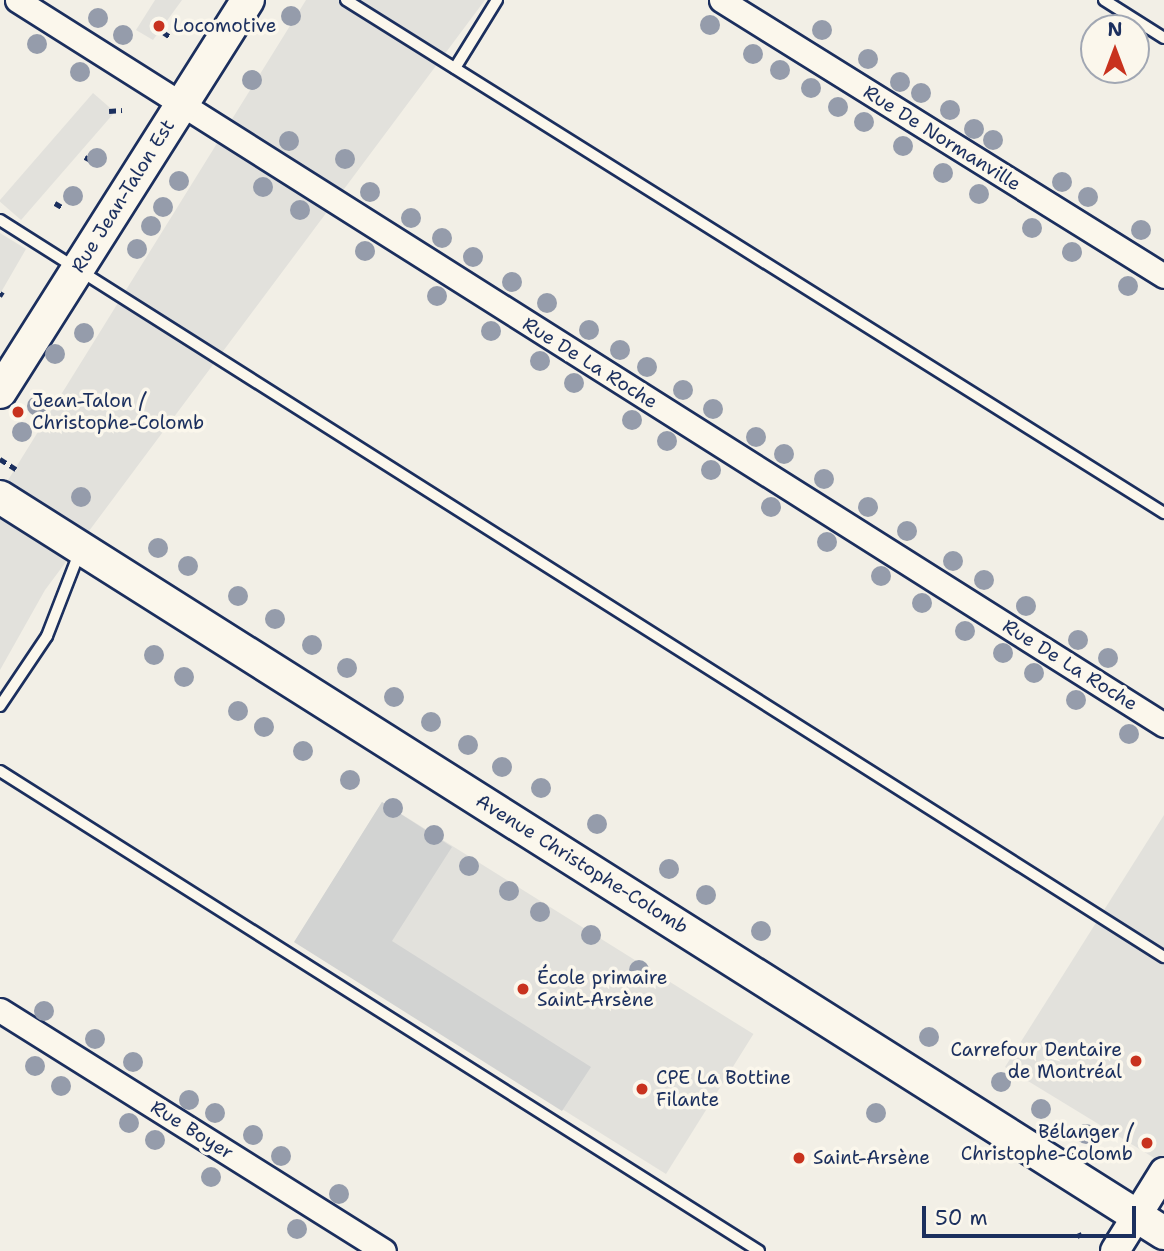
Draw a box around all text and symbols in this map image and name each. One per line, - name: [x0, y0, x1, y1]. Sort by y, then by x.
- north arrow: [1080, 14, 1150, 84]
- place label: Locomotive: [173, 15, 277, 37]
- text: N: [1107, 17, 1123, 42]
- marker: Locomotive: [151, 18, 167, 34]
- street label: Rue De Normanville: [859, 80, 1025, 196]
- street label: Rue Jean-Talon Est: [67, 115, 179, 277]
- street label: Rue De La Roche: [518, 312, 662, 414]
- place label: Jean-Talon / Christophe-Colomb: [32, 390, 204, 434]
- marker: Jean-Talon / Christophe-Colomb: [10, 404, 26, 420]
- street label: Rue De La Roche: [998, 614, 1142, 716]
- street label: Avenue Christophe-Colomb: [472, 789, 692, 939]
- place label: École primaire Saint-Arsène: [537, 967, 668, 1011]
- marker: École primaire Saint-Arsène: [515, 981, 531, 997]
- place label: Carrefour Dentaire de Montréal: [950, 1039, 1122, 1083]
- marker: Carrefour Dentaire de Montréal: [1128, 1053, 1144, 1069]
- place label: CPE La Bottine Filante: [656, 1067, 791, 1111]
- marker: CPE La Bottine Filante: [634, 1081, 650, 1097]
- street label: Rue Boyer: [146, 1096, 238, 1164]
- place label: Bélanger / Christophe-Colomb: [961, 1121, 1133, 1165]
- marker: Bélanger / Christophe-Colomb: [1139, 1135, 1155, 1151]
- place label: Saint-Arsène: [813, 1147, 930, 1169]
- marker: Saint-Arsène: [791, 1150, 807, 1166]
- scale bar: [926, 1192, 1140, 1236]
- text: 50 m: [935, 1204, 988, 1232]

